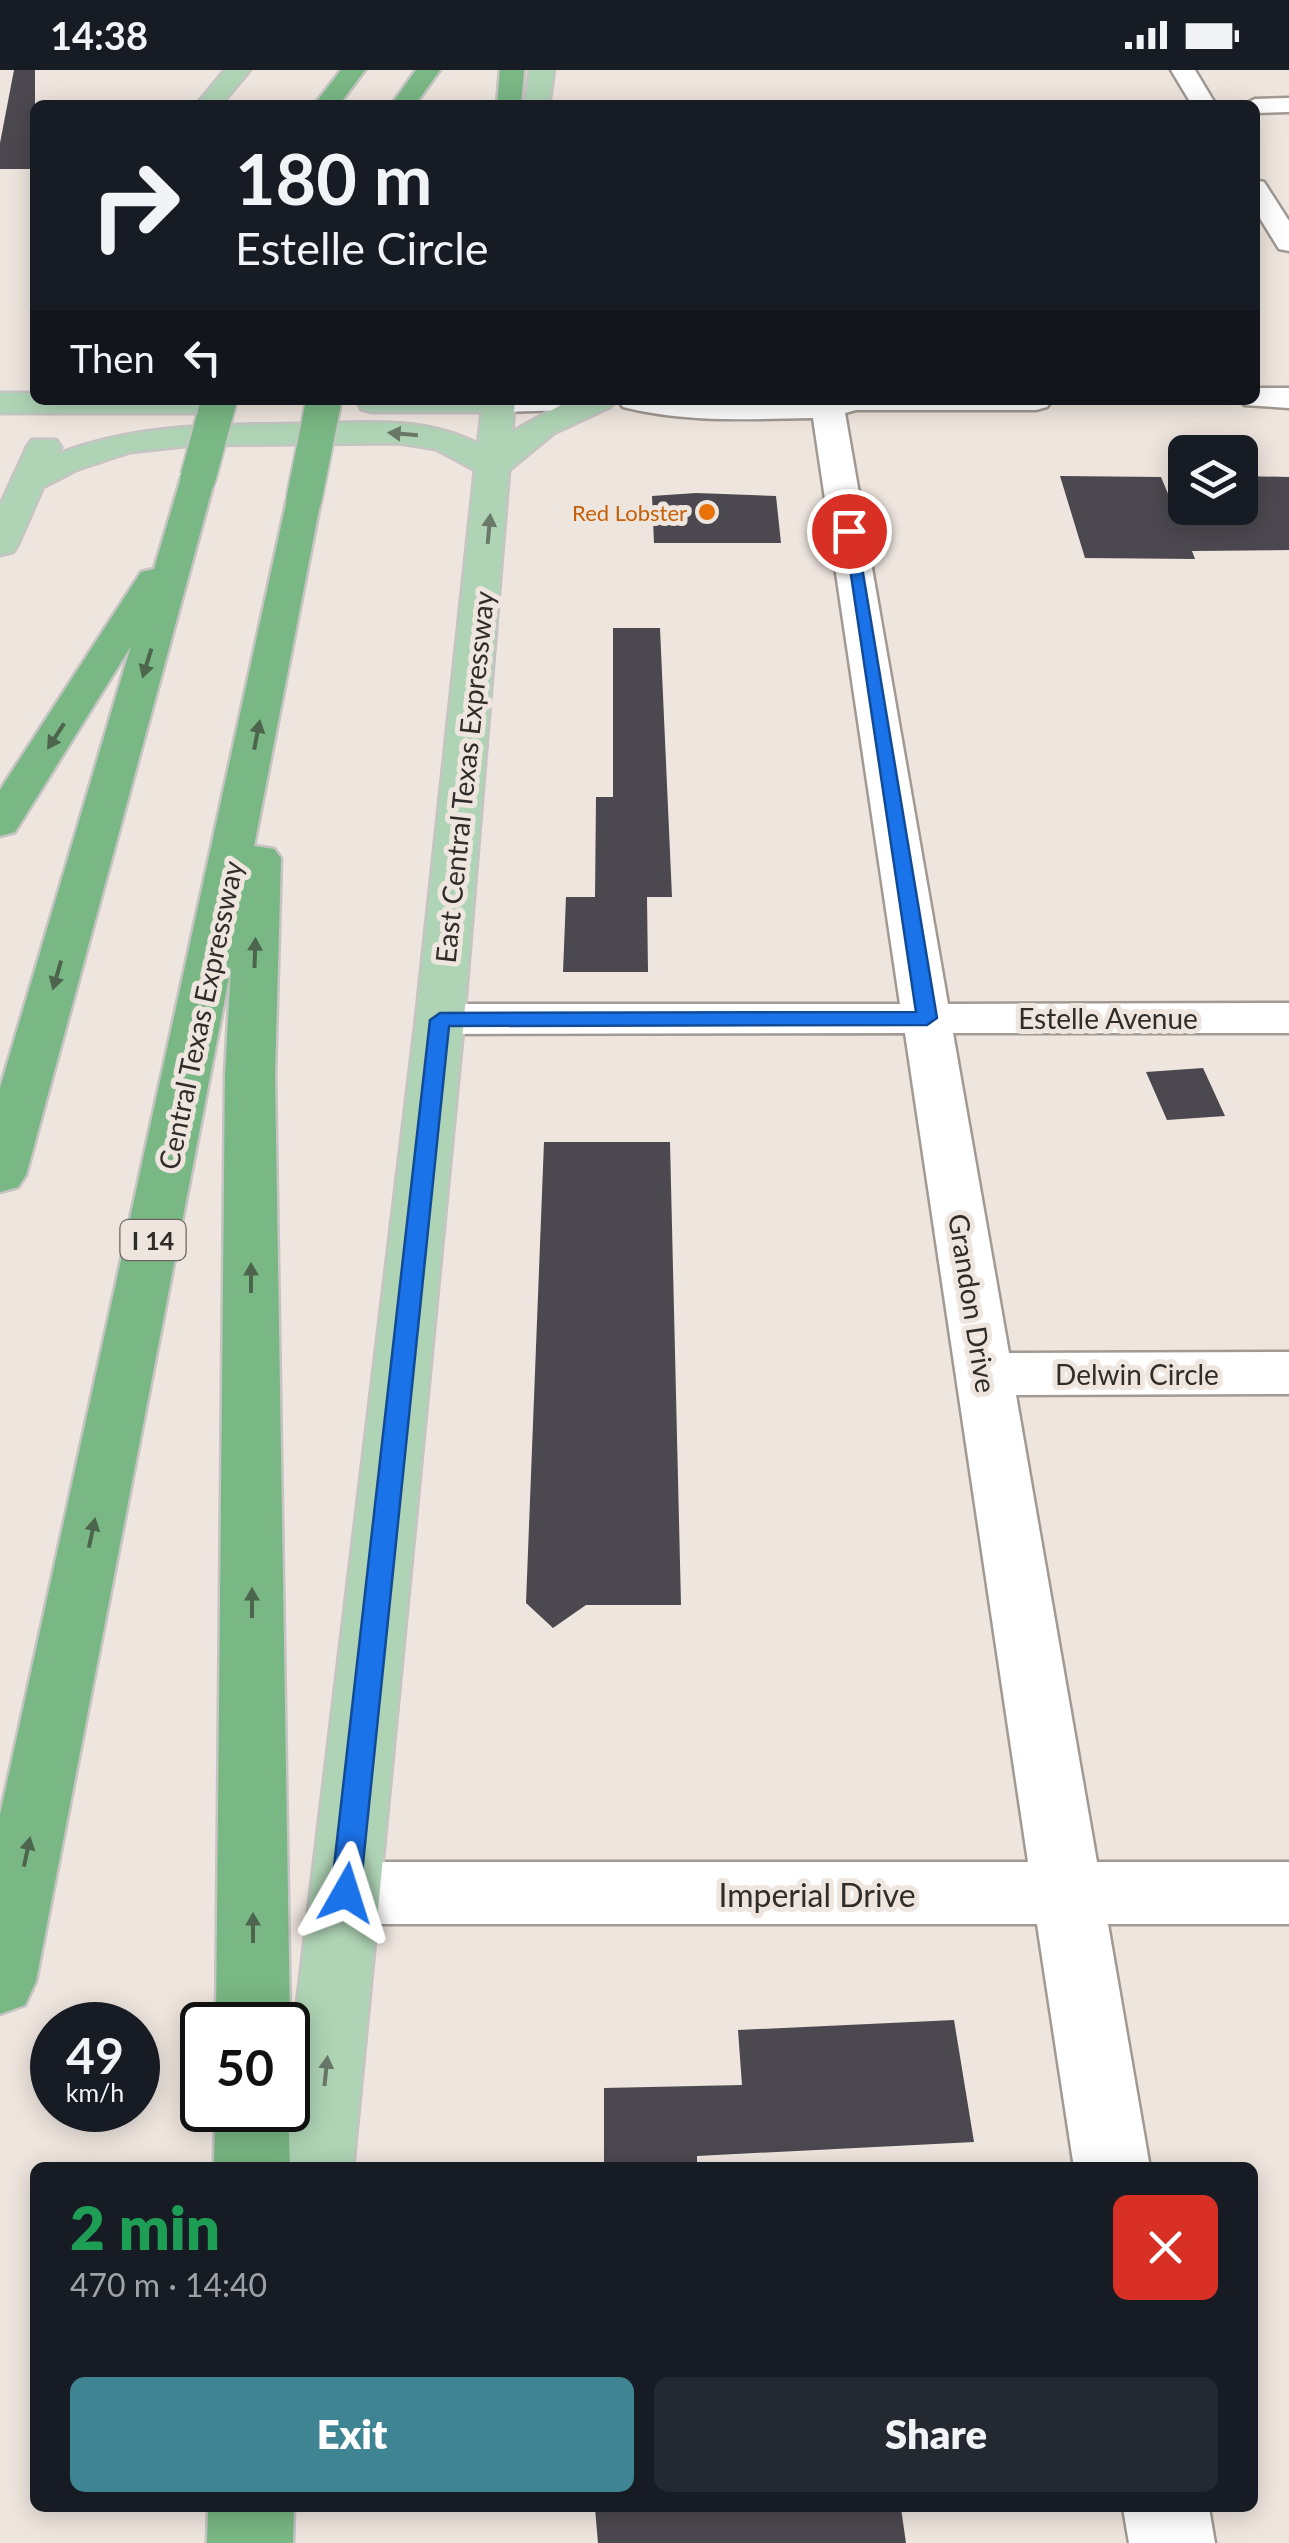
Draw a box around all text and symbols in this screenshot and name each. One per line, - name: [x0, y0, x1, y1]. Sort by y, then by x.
- text: 14:38: [50, 12, 148, 58]
- text: 180 m: [235, 136, 432, 220]
- icon: right: [70, 140, 200, 270]
- text: Estelle Circle: [235, 221, 489, 275]
- icon: left: [175, 330, 230, 385]
- text: Then: [70, 335, 155, 381]
- one-way arrow: [387, 426, 419, 442]
- map controls: [1168, 435, 1258, 525]
- button: layers: [1168, 435, 1258, 525]
- pin: [807, 489, 892, 574]
- place label: Red Lobster: [572, 499, 687, 526]
- marker: Red Lobster: [696, 501, 718, 523]
- icon: arrive: [822, 504, 877, 559]
- one-way arrow: [481, 513, 497, 545]
- street label: East Central Texas Expressway: [428, 589, 501, 965]
- one-way arrow: [139, 648, 154, 679]
- one-way arrow: [249, 719, 265, 750]
- one-way arrow: [47, 722, 65, 750]
- street label: Central Texas Expressway: [151, 857, 249, 1172]
- one-way arrow: [248, 936, 264, 968]
- one-way arrow: [49, 961, 64, 991]
- street label: Estelle Avenue: [1018, 1001, 1198, 1035]
- street label: Grandon Drive: [942, 1211, 1004, 1395]
- road number: I 14: [120, 1220, 186, 1260]
- one-way arrow: [243, 1261, 259, 1293]
- street label: Delwin Circle: [1055, 1357, 1219, 1391]
- one-way arrow: [85, 1517, 101, 1548]
- one-way arrow: [244, 1586, 260, 1618]
- one-way arrow: [19, 1836, 35, 1867]
- position arrow: [294, 1841, 398, 1945]
- street label: Imperial Drive: [718, 1875, 916, 1914]
- one-way arrow: [245, 1911, 261, 1943]
- speed limit sign: 50: [180, 2002, 310, 2132]
- text: 49: [66, 2025, 124, 2085]
- one-way arrow: [318, 2054, 334, 2086]
- text: km/h: [66, 2077, 124, 2107]
- text: 2 min: [70, 2191, 220, 2263]
- button: close: [1113, 2195, 1218, 2300]
- text: 470 m · 14:40: [70, 2265, 267, 2304]
- button: Exit: [70, 2377, 634, 2492]
- button: Share: [654, 2377, 1218, 2492]

